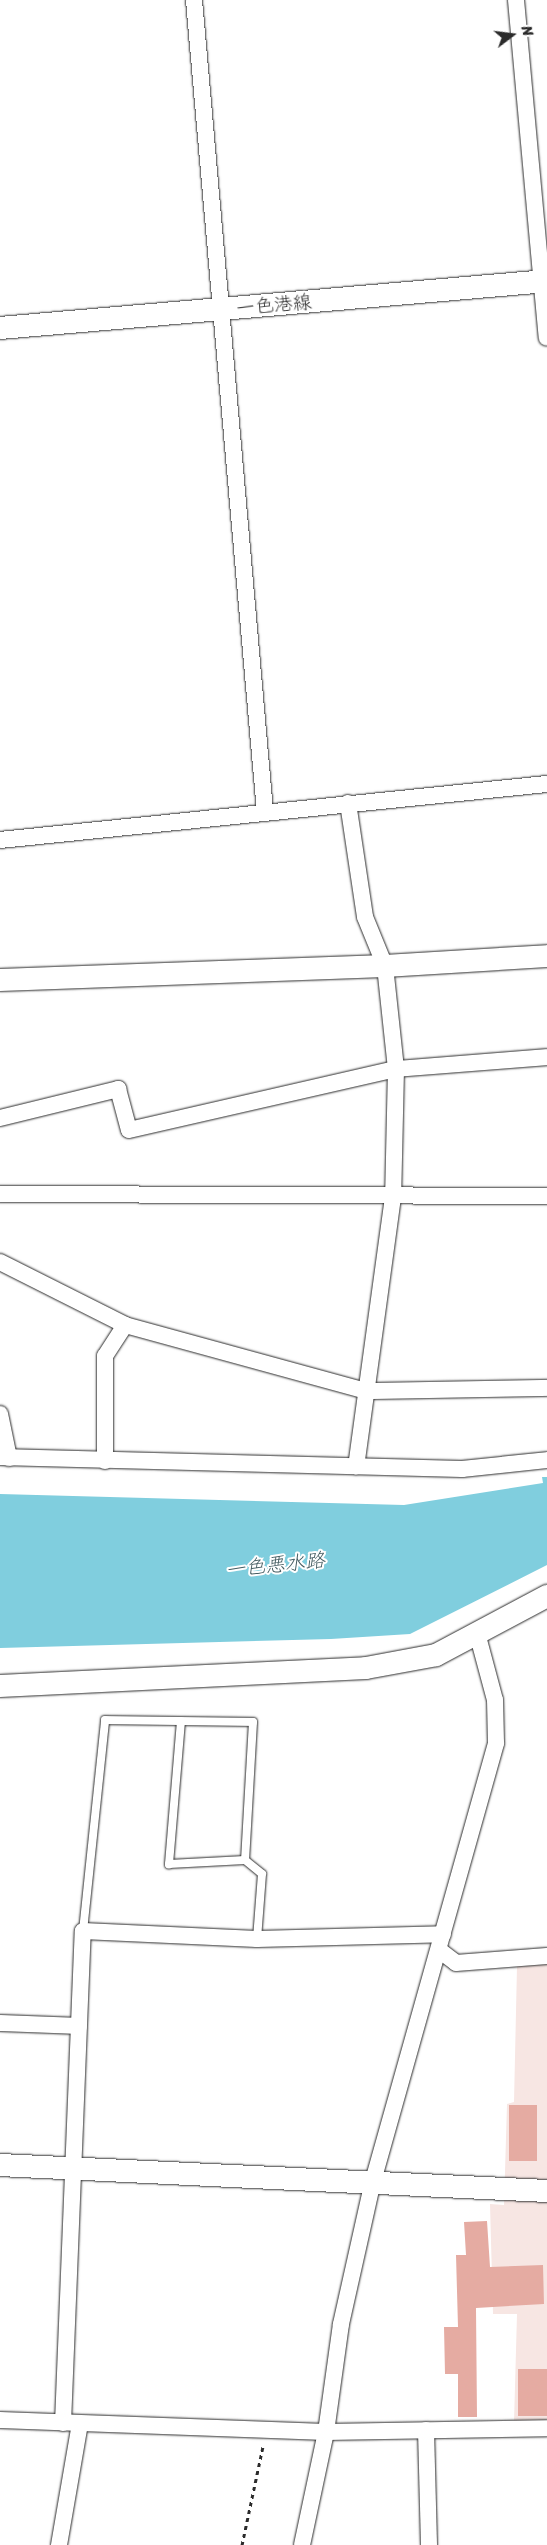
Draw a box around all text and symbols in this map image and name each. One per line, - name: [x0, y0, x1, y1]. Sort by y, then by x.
- north arrow: [487, 10, 537, 60]
- text: N: [514, 23, 540, 39]
- street label: 一色港線: [235, 290, 313, 320]
- water label: 一色悪水路: [224, 1548, 326, 1582]

